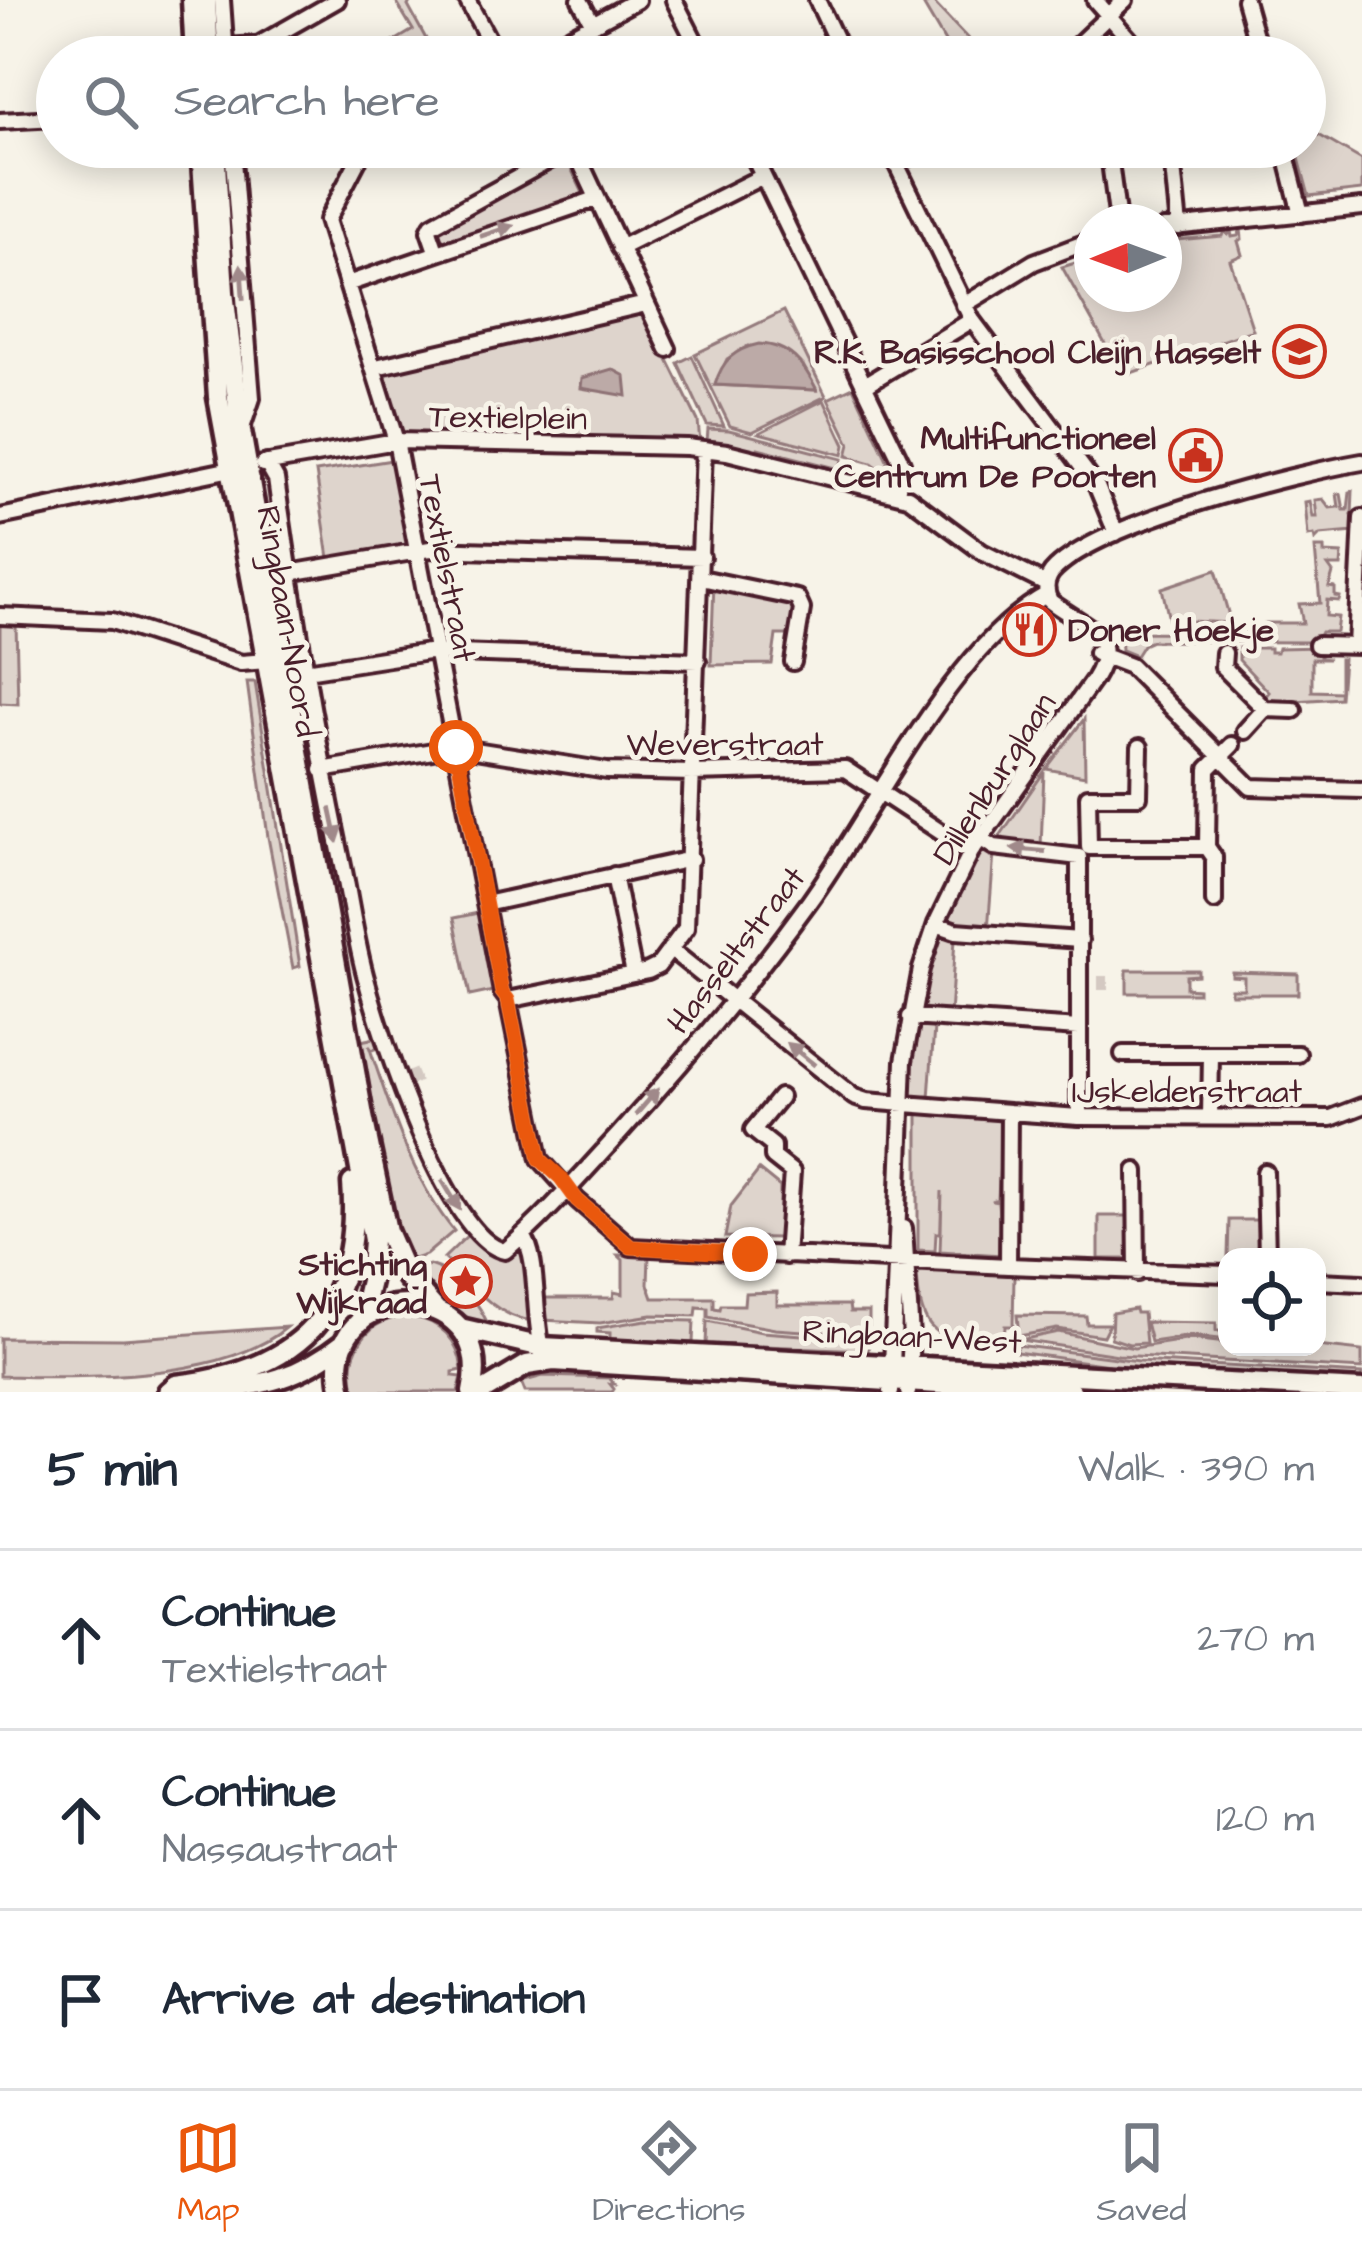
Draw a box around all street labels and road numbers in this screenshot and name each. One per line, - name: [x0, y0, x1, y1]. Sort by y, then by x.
- street label: Textielplein: [428, 394, 587, 442]
- street label: Textielstraat: [406, 471, 488, 666]
- street label: Ringbaan-Noord: [242, 502, 330, 741]
- street label: Dillenburglaan: [922, 684, 1069, 875]
- street label: Weverstraat: [626, 722, 824, 768]
- street label: Hasseltstraat: [656, 857, 817, 1044]
- street label: IJskelderstraat: [1072, 1069, 1302, 1115]
- street label: Ringbaan-West: [801, 1308, 1023, 1368]

